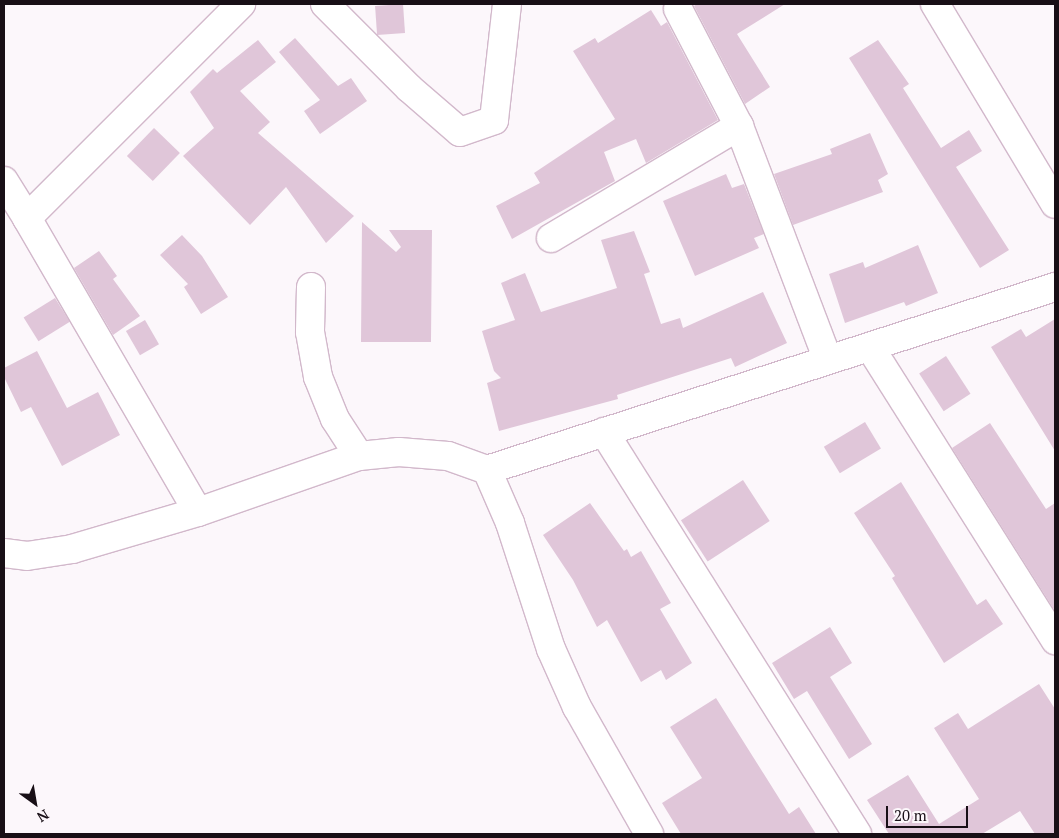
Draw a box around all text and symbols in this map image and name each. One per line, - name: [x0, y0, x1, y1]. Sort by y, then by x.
- north arrow: [10, 778, 60, 828]
- scale bar: [889, 796, 972, 828]
- text: N: [34, 805, 53, 827]
- text: 20 m: [894, 805, 927, 825]

